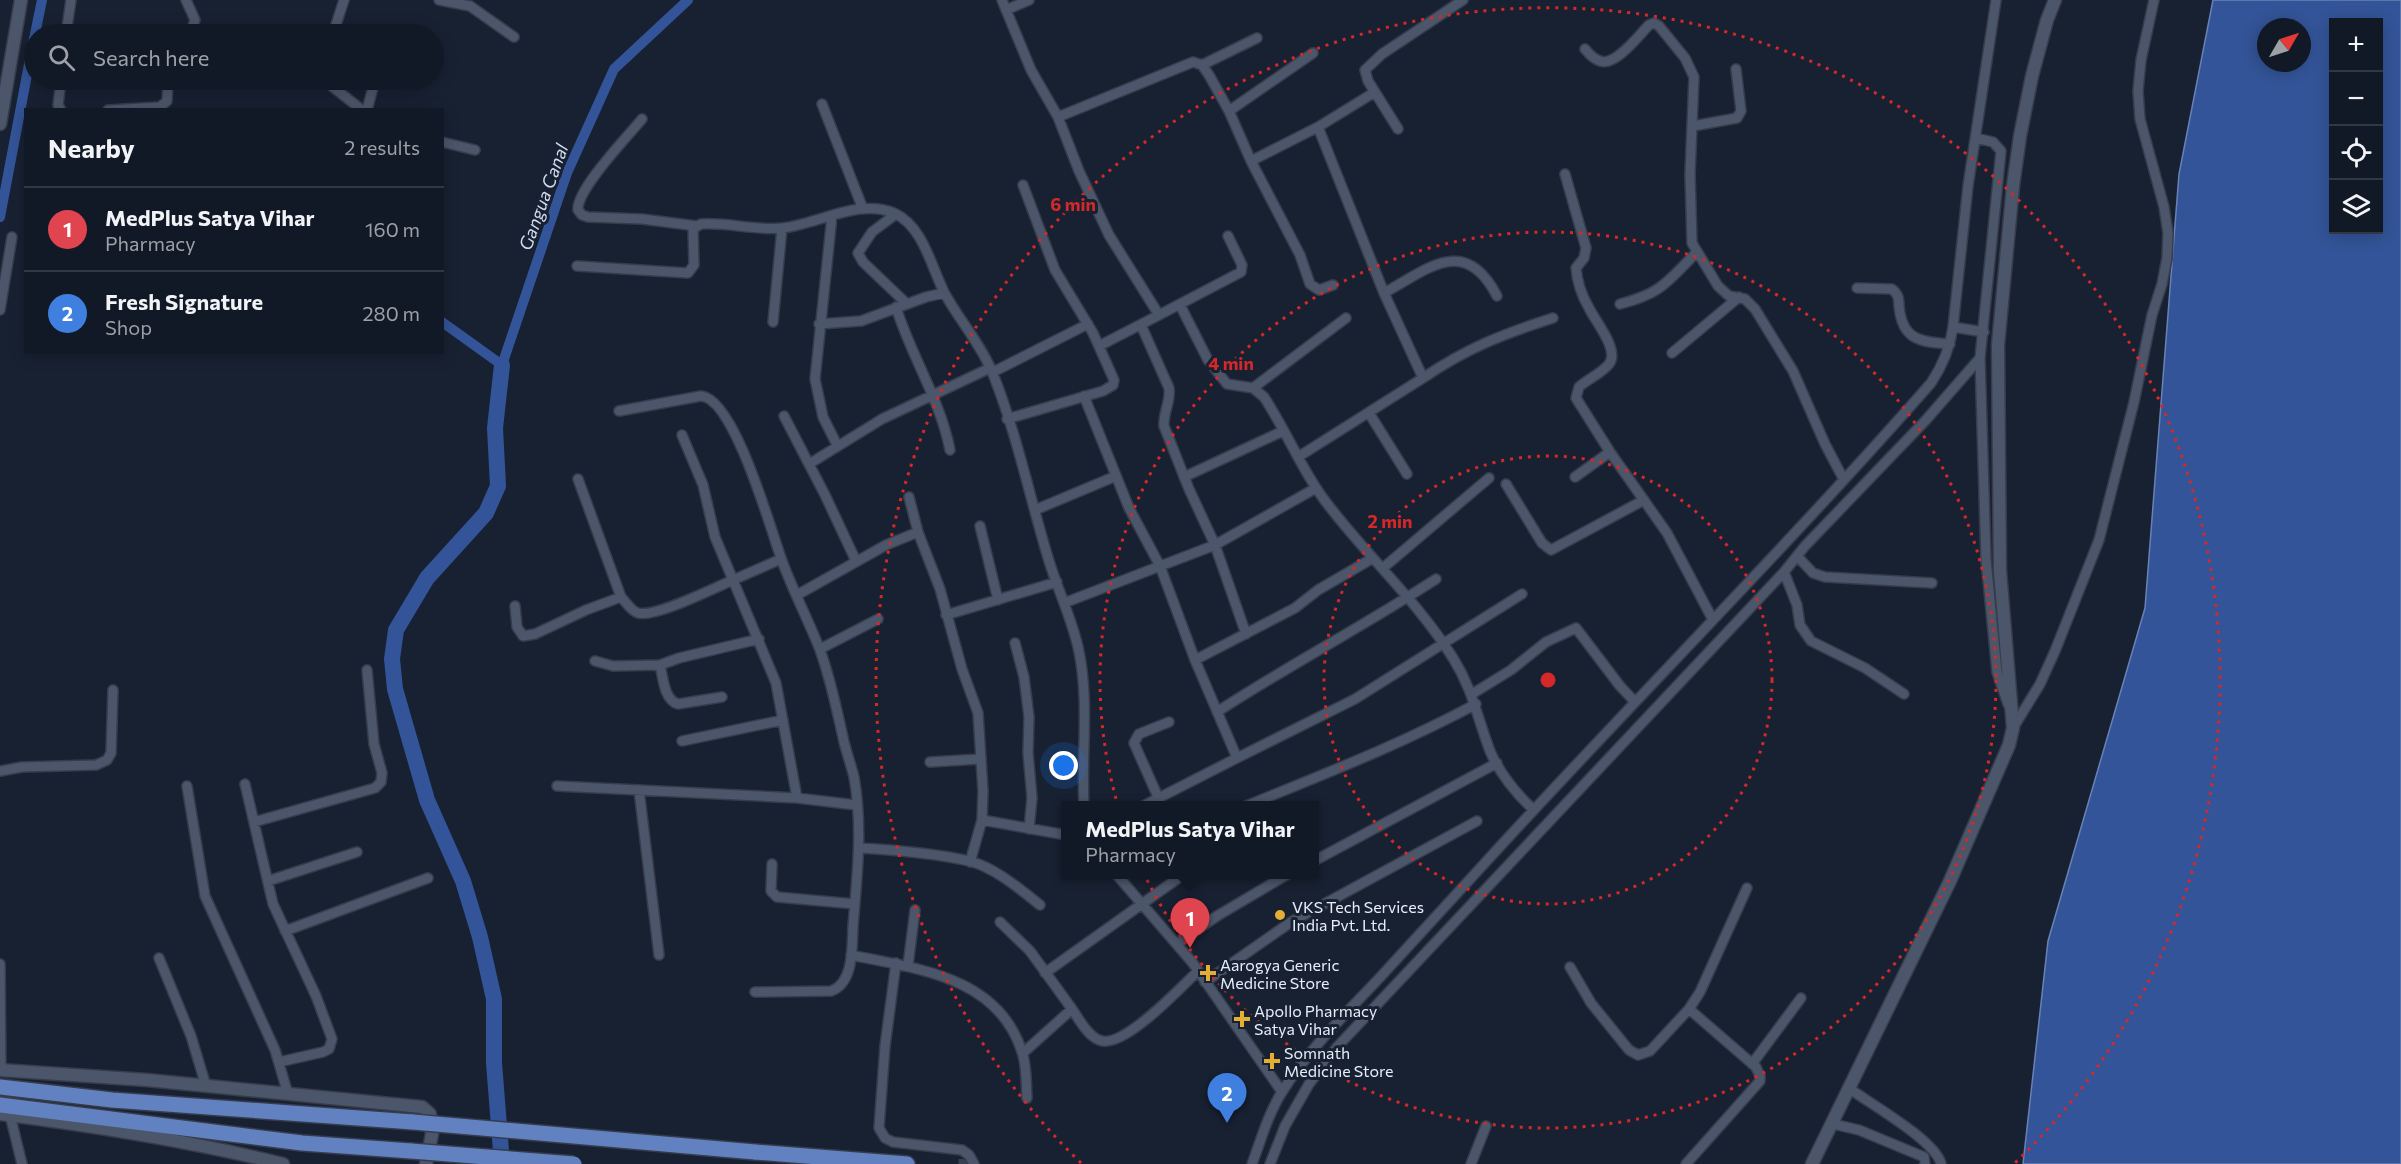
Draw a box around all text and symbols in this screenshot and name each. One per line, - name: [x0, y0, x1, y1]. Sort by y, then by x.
- north arrow: [2257, 18, 2311, 72]
- map controls: [2329, 18, 2383, 234]
- button: +: [2329, 18, 2383, 72]
- search box: [24, 24, 444, 90]
- icon: search: [45, 41, 78, 74]
- text: Search here: [93, 44, 209, 71]
- button: −: [2329, 72, 2383, 126]
- button: locate: [2329, 126, 2383, 180]
- text: Nearby: [48, 132, 135, 163]
- text: 2 results: [344, 135, 420, 159]
- water label: Gangua Canal: [514, 140, 573, 253]
- button: layers: [2329, 180, 2383, 234]
- text: 6 min: [1050, 193, 1096, 215]
- text: MedPlus Satya Vihar: [105, 204, 315, 231]
- text: 1: [63, 217, 72, 241]
- text: 160 m: [365, 217, 420, 241]
- text: Pharmacy: [105, 231, 196, 255]
- text: Fresh Signature: [105, 288, 263, 315]
- text: 2: [62, 301, 73, 325]
- text: 280 m: [362, 301, 420, 325]
- text: Shop: [105, 315, 152, 339]
- text: 4 min: [1208, 352, 1254, 374]
- text: 2 min: [1368, 510, 1412, 532]
- centre of rings: [1538, 670, 1558, 690]
- your location: [1049, 751, 1078, 780]
- popup: [1061, 801, 1319, 879]
- text: MedPlus Satya Vihar: [1085, 815, 1295, 842]
- text: Pharmacy: [1085, 842, 1176, 866]
- place label: VKS Tech Services India Pvt. Ltd.: [1292, 897, 1424, 934]
- pin: 1: [1170, 898, 1210, 948]
- marker: VKS Tech Services India Pvt. Ltd.: [1273, 908, 1287, 922]
- place label: Aarogya Generic Medicine Store: [1220, 955, 1339, 992]
- marker: Aarogya Generic Medicine Store: [1201, 966, 1215, 980]
- place label: Apollo Pharmacy Satya Vihar: [1254, 1001, 1377, 1038]
- marker: Apollo Pharmacy Satya Vihar: [1235, 1012, 1249, 1026]
- place label: Somnath Medicine Store: [1284, 1043, 1394, 1080]
- marker: Somnath Medicine Store: [1265, 1054, 1279, 1068]
- pin: 2: [1208, 1074, 1246, 1123]

